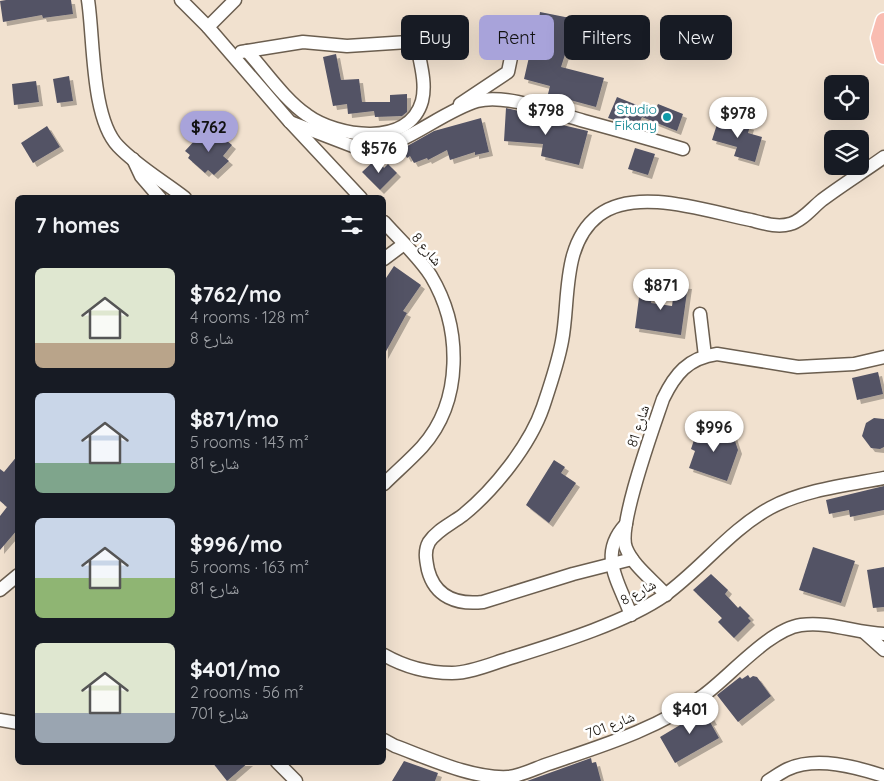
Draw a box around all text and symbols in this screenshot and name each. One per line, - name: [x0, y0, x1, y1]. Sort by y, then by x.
- chip: Buy: [401, 15, 469, 60]
- chip: Rent: [479, 15, 554, 60]
- chip: Filters: [564, 15, 650, 60]
- chip: New: [660, 15, 732, 60]
- map controls: [824, 75, 869, 175]
- button: locate: [824, 75, 869, 120]
- pin: $798: [516, 94, 576, 136]
- pin: $978: [708, 96, 768, 139]
- text: $798: [528, 100, 564, 120]
- place label: Studio Fikany: [614, 100, 657, 134]
- text: $978: [720, 103, 756, 123]
- pin: $762: [179, 110, 239, 153]
- marker: Studio Fikany: [661, 111, 673, 123]
- text: $762: [191, 117, 227, 137]
- button: layers: [824, 130, 869, 175]
- pin: $576: [349, 132, 409, 174]
- text: $576: [361, 138, 397, 158]
- icon: filters: [338, 211, 366, 239]
- text: 7 homes: [35, 212, 120, 238]
- street label: شارع 8: [407, 229, 446, 270]
- pin: $871: [631, 268, 691, 311]
- text: $871: [644, 275, 678, 295]
- text: $762/mo: [190, 281, 281, 307]
- icon: home: [75, 288, 135, 348]
- text: 4 rooms · 128 m²: [190, 307, 309, 327]
- text: شارع 8: [190, 328, 233, 348]
- street label: شارع 81: [623, 403, 654, 450]
- text: $871/mo: [190, 406, 279, 432]
- pin: $996: [684, 410, 744, 453]
- icon: home: [75, 413, 135, 473]
- text: $996: [696, 417, 732, 437]
- text: 5 rooms · 143 m²: [190, 432, 309, 452]
- text: شارع 81: [190, 453, 239, 473]
- text: $996/mo: [190, 531, 282, 557]
- icon: home: [75, 538, 135, 598]
- text: 5 rooms · 163 m²: [190, 557, 309, 577]
- street label: شارع 8: [617, 575, 659, 610]
- text: شارع 81: [190, 578, 239, 598]
- text: $401/mo: [190, 656, 280, 682]
- icon: home: [75, 663, 135, 723]
- text: 2 rooms · 56 m²: [190, 682, 304, 702]
- pin: $401: [660, 692, 720, 735]
- text: $401: [672, 699, 708, 719]
- text: شارع 701: [190, 703, 248, 723]
- street label: شارع 701: [583, 707, 637, 743]

